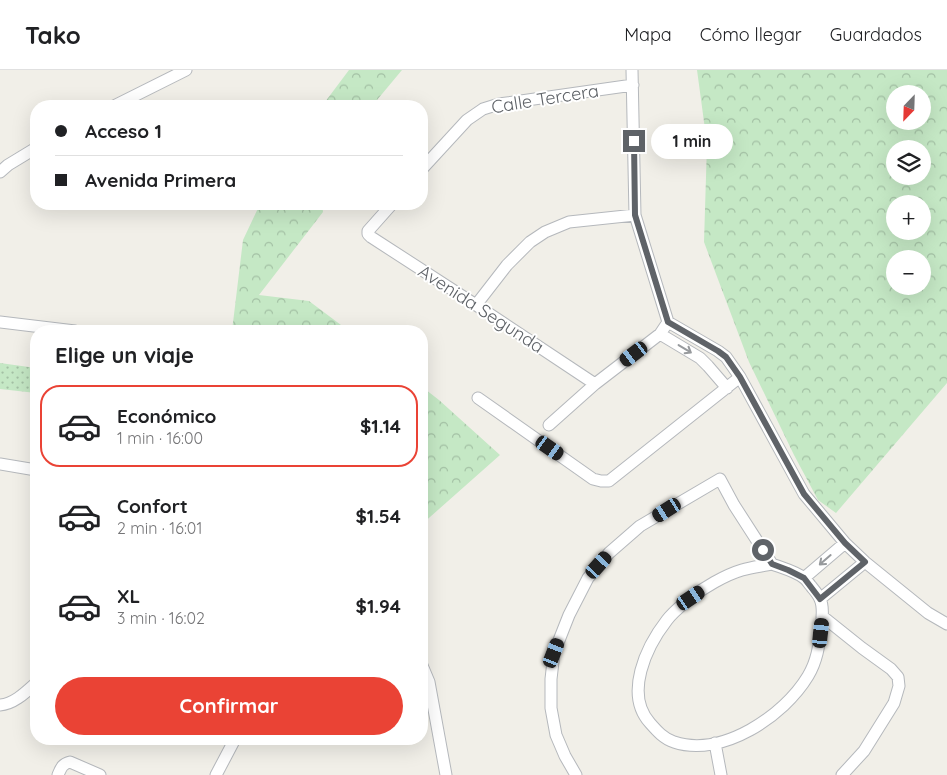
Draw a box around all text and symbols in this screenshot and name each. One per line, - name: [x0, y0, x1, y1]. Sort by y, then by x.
- text: Tako: [25, 20, 81, 50]
- text: Mapa: [624, 23, 672, 46]
- text: Cómo llegar: [700, 23, 802, 46]
- text: Guardados: [830, 23, 922, 46]
- street label: Calle Tercera: [490, 79, 600, 118]
- north arrow: [886, 85, 931, 130]
- map controls: [886, 85, 931, 295]
- text: Acceso 1: [85, 119, 162, 143]
- callout: 1 min: [652, 124, 734, 158]
- route end: [623, 130, 645, 152]
- text: 1 min: [673, 131, 711, 151]
- button: layers: [886, 140, 931, 185]
- text: Avenida Primera: [85, 168, 236, 192]
- button: +: [886, 195, 931, 240]
- button: −: [886, 250, 931, 295]
- street label: Avenida Segunda: [414, 259, 549, 358]
- car: [617, 339, 650, 369]
- text: Elige un viaje: [55, 341, 194, 369]
- one-way arrow: [678, 344, 692, 354]
- icon: car: [57, 404, 102, 449]
- text: Económico: [117, 404, 216, 428]
- text: $1.14: [360, 414, 401, 438]
- text: 1 min · 16:00: [117, 428, 203, 448]
- car: [533, 433, 566, 463]
- icon: car: [57, 494, 102, 539]
- text: Confort: [117, 494, 188, 518]
- car: [650, 496, 683, 524]
- text: $1.54: [355, 504, 401, 528]
- text: 2 min · 16:01: [117, 518, 202, 538]
- route start: [752, 539, 774, 561]
- car: [583, 549, 614, 581]
- one-way arrow: [818, 555, 831, 566]
- car: [674, 583, 707, 613]
- icon: car: [57, 584, 102, 629]
- text: XL: [117, 584, 140, 608]
- text: $1.94: [356, 594, 401, 618]
- text: 3 min · 16:02: [117, 608, 205, 628]
- car: [811, 617, 830, 649]
- car: [541, 636, 566, 670]
- button: Confirmar: [55, 677, 403, 735]

